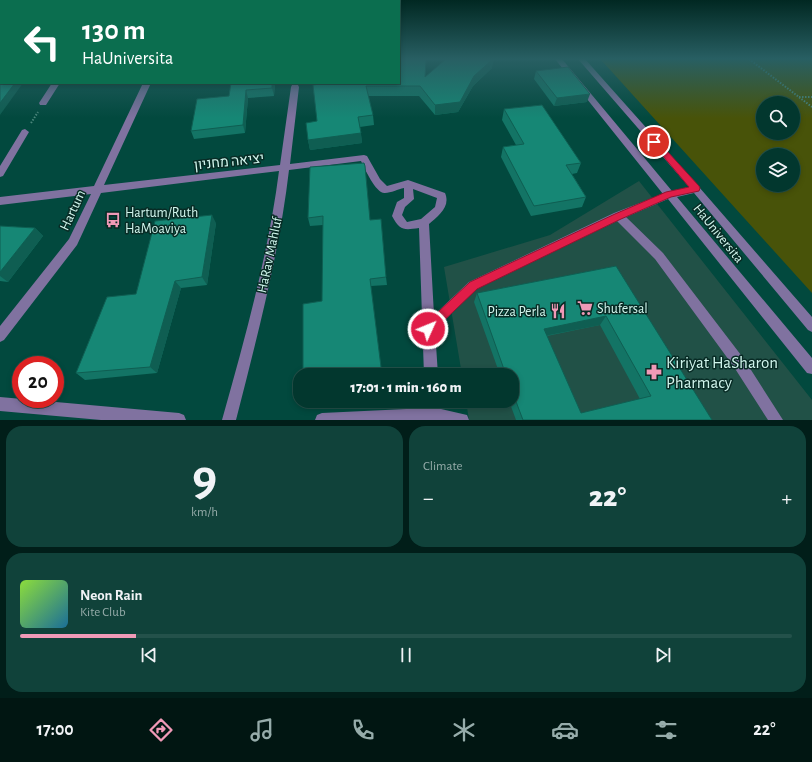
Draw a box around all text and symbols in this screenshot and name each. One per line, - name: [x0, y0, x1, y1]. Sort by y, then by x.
- icon: left: [16, 16, 68, 68]
- text: 130 m: [82, 17, 146, 45]
- text: HaUniversita: [82, 50, 173, 68]
- map controls: [756, 96, 800, 192]
- button: search: [756, 96, 800, 140]
- pin: [637, 125, 671, 159]
- icon: arrive: [643, 131, 665, 153]
- button: layers: [756, 148, 800, 192]
- street label: יציאה מחניון: [193, 151, 265, 173]
- street label: Hartum: [58, 188, 88, 233]
- street label: HaUniversita: [690, 202, 746, 266]
- place label: Hartum/Ruth HaMoaviya: [125, 206, 198, 236]
- bus stop icon: Hartum/Ruth HaMoaviya: [104, 211, 122, 229]
- street label: HaRav Mahluf: [255, 215, 285, 294]
- supermarket icon: Shufersal: [576, 299, 594, 317]
- restaurant icon: Pizza Perla: [549, 302, 567, 320]
- place label: Shufersal: [597, 302, 648, 316]
- place label: Pizza Perla: [487, 305, 547, 319]
- position arrow: [407, 308, 449, 350]
- place label: Kiriyat HaSharon Pharmacy: [666, 354, 778, 392]
- speed limit sign: 20: [12, 356, 64, 408]
- pharmacy icon: Kiriyat HaSharon Pharmacy: [645, 363, 663, 381]
- text: 17:01 · 1 min · 160 m: [350, 380, 462, 395]
- text: 9: [192, 453, 217, 505]
- text: Climate: [423, 460, 462, 473]
- text: 22°: [589, 482, 626, 512]
- text: −: [423, 487, 434, 509]
- text: +: [781, 487, 792, 509]
- text: km/h: [191, 506, 218, 519]
- text: Neon Rain: [80, 588, 142, 603]
- text: Kite Club: [80, 606, 126, 619]
- icon: previous: [138, 644, 160, 666]
- icon: pause: [395, 644, 417, 666]
- icon: next: [652, 644, 674, 666]
- icon: directions: [147, 716, 175, 744]
- icon: music: [248, 716, 276, 744]
- icon: phone: [349, 716, 377, 744]
- icon: climate: [450, 716, 478, 744]
- icon: car: [551, 716, 579, 744]
- icon: filters: [652, 716, 680, 744]
- text: 17:00: [37, 721, 74, 739]
- text: 22°: [753, 721, 775, 739]

